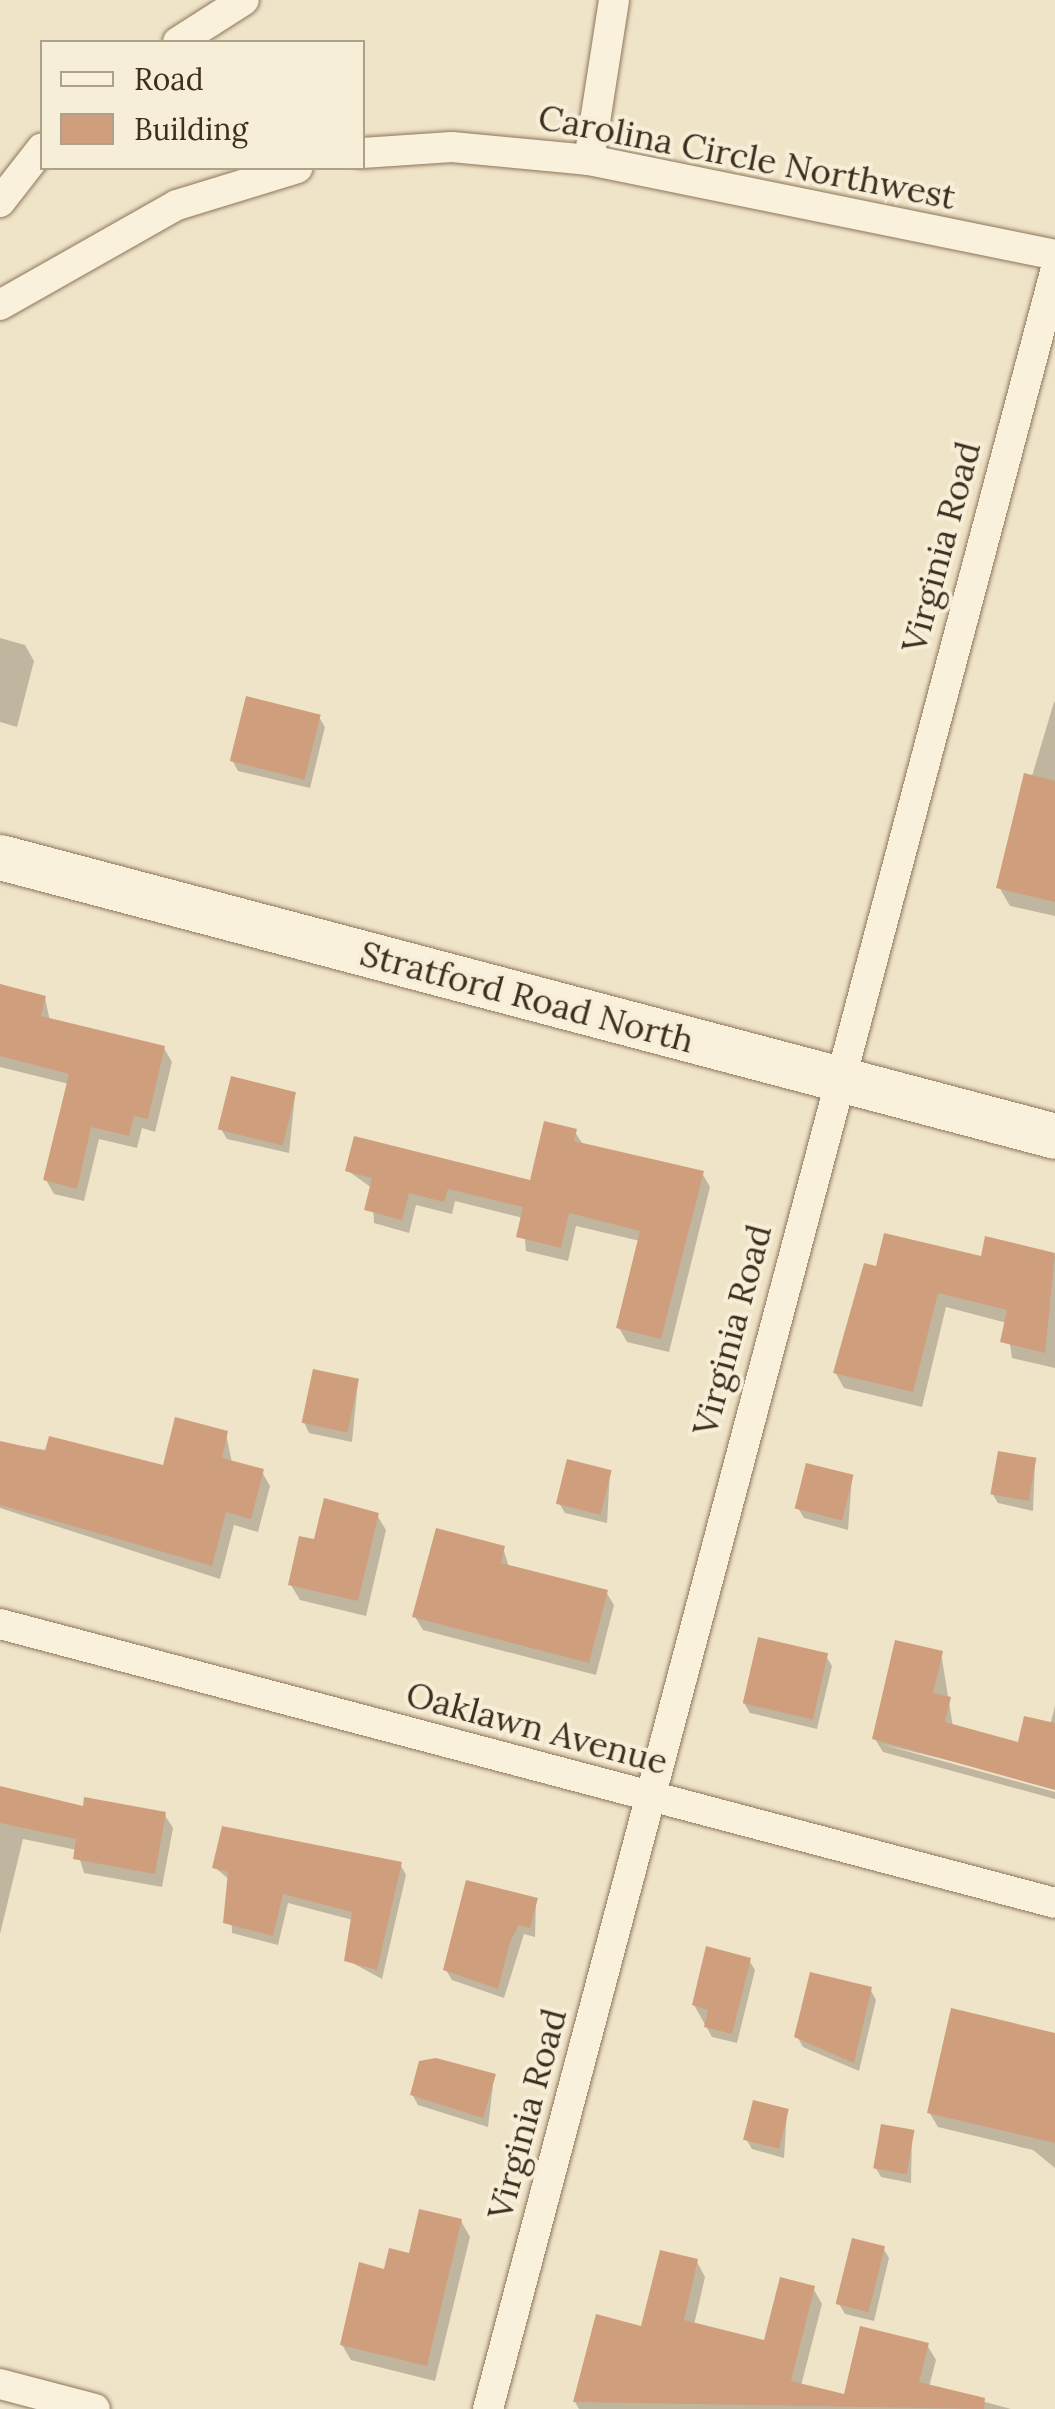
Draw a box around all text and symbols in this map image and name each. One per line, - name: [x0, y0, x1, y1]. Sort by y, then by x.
- legend: [40, 40, 365, 170]
- text: Road: [134, 60, 204, 98]
- street label: Carolina Circle Northwest: [535, 96, 959, 218]
- text: Building: [134, 110, 248, 148]
- street label: Virginia Road: [893, 437, 989, 657]
- street label: Stratford Road North: [356, 932, 698, 1062]
- street label: Virginia Road: [684, 1220, 780, 1440]
- street label: Oaklawn Avenue: [402, 1673, 672, 1783]
- street label: Virginia Road: [479, 2004, 575, 2224]

